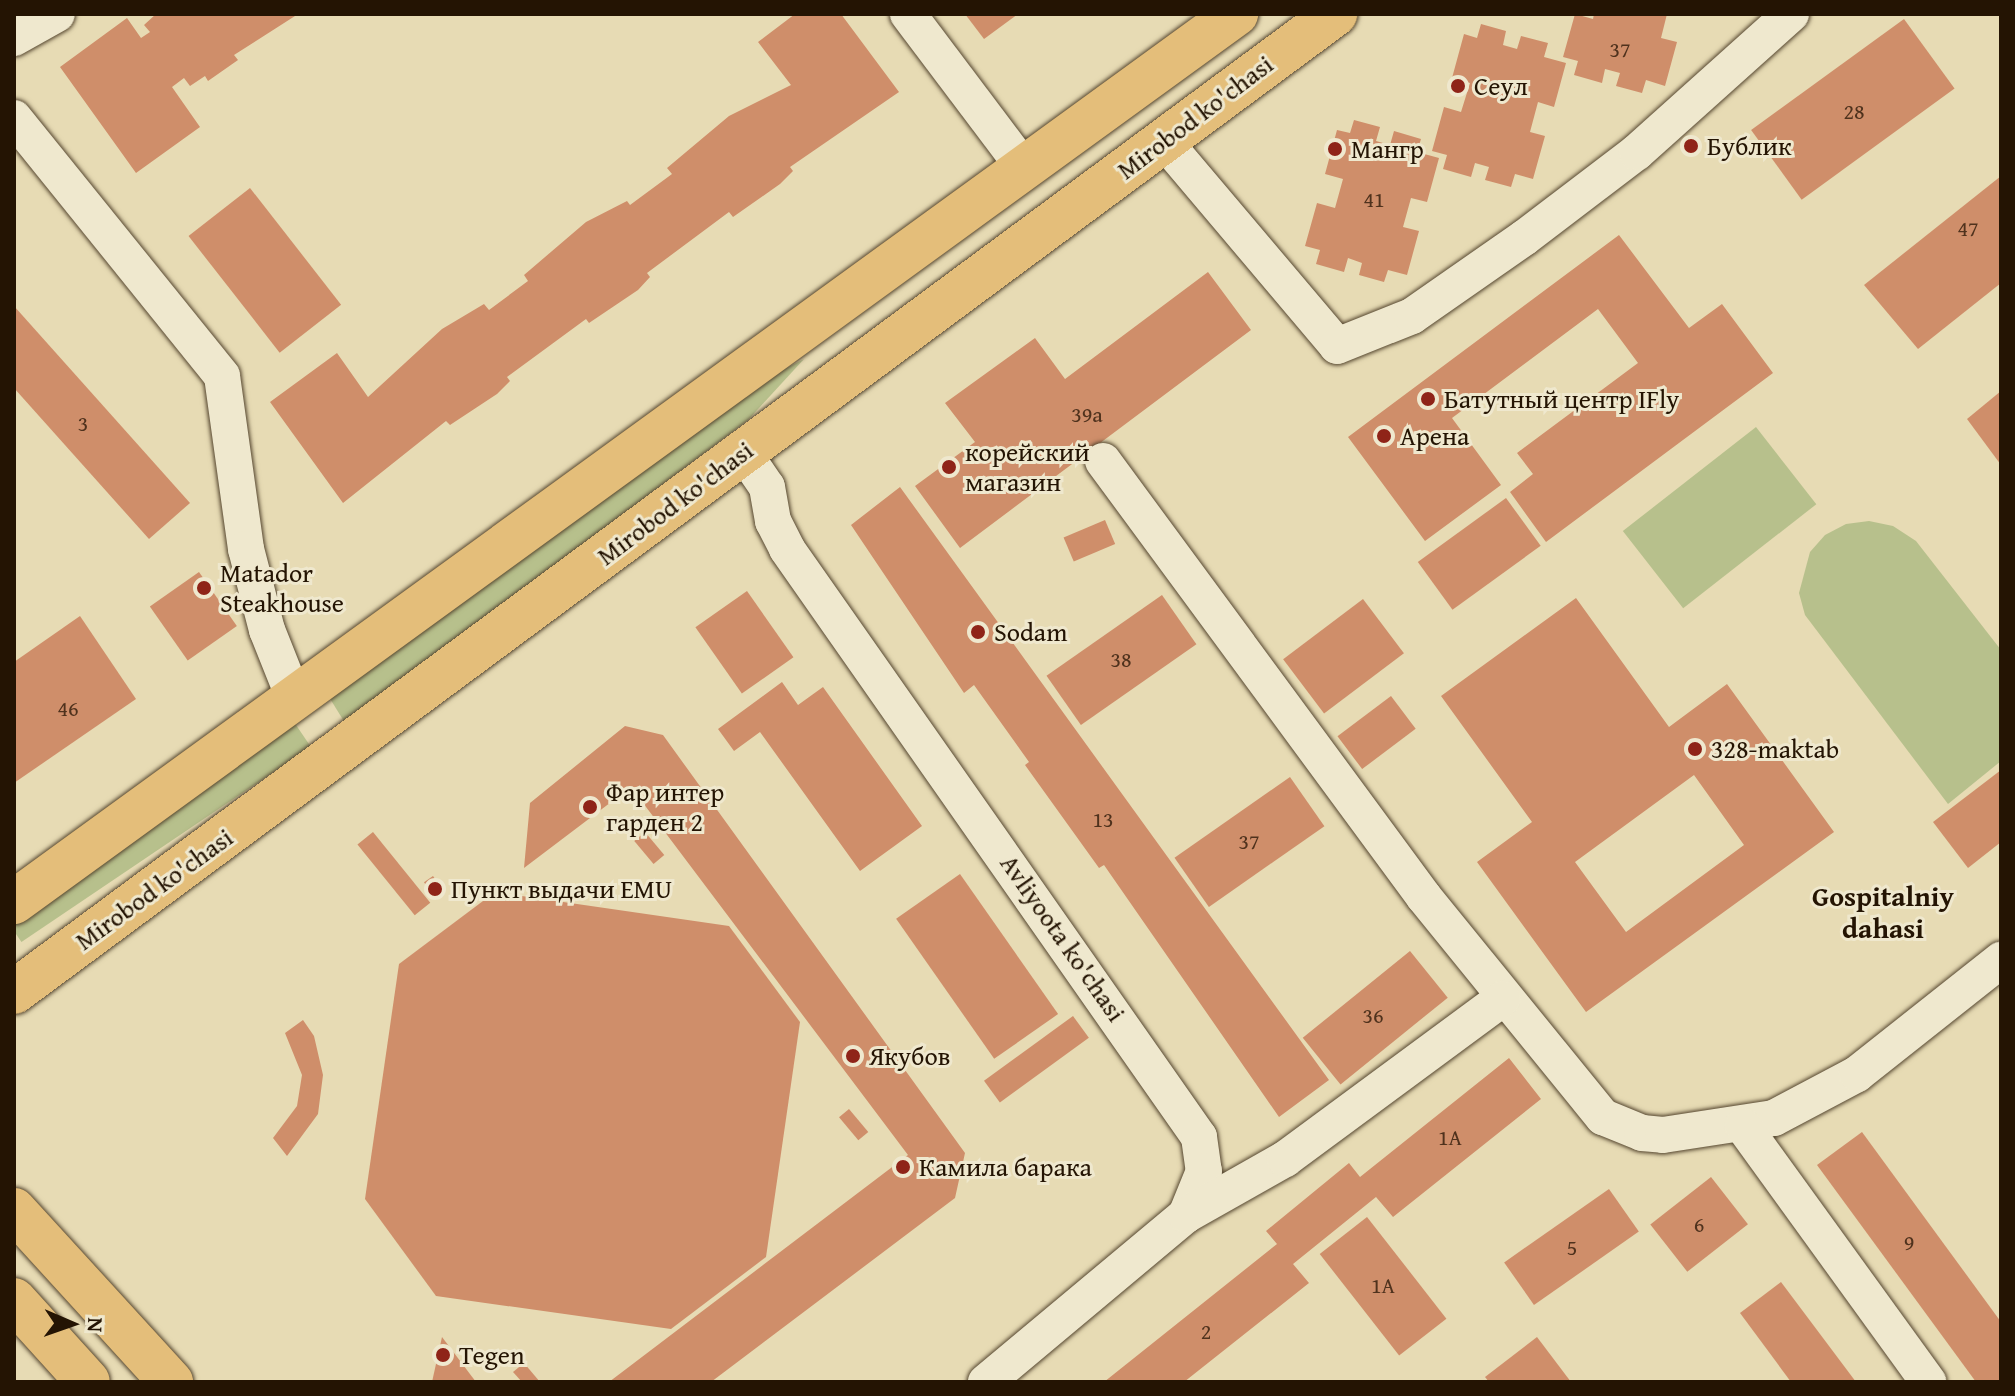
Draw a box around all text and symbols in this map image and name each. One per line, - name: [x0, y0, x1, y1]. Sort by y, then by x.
- house number: 37: [1609, 37, 1631, 63]
- street label: Mirobod ko'chasi: [1111, 48, 1279, 186]
- place label: Сеул: [1474, 70, 1528, 102]
- marker: Сеул: [1449, 77, 1467, 95]
- house number: 28: [1843, 99, 1865, 125]
- place label: Бублик: [1707, 130, 1792, 162]
- place label: Мангр: [1351, 133, 1424, 165]
- marker: Бублик: [1682, 137, 1700, 155]
- marker: Мангр: [1326, 140, 1344, 158]
- house number: 41: [1363, 187, 1385, 213]
- house number: 47: [1957, 216, 1979, 242]
- place label: Батутный центр IFly: [1444, 383, 1679, 415]
- marker: Батутный центр IFly: [1419, 390, 1437, 408]
- house number: 39а: [1071, 402, 1103, 428]
- house number: 3: [78, 411, 88, 437]
- place label: Арена: [1400, 420, 1469, 452]
- marker: Арена: [1375, 427, 1393, 445]
- street label: Mirobod ko'chasi: [591, 434, 759, 572]
- place label: корейский магазин: [965, 436, 1090, 498]
- marker: корейский магазин: [940, 458, 958, 476]
- place label: Matador Steakhouse: [220, 557, 344, 618]
- marker: Matador Steakhouse: [195, 579, 213, 597]
- place label: Sodam: [994, 616, 1067, 648]
- marker: Sodam: [969, 623, 987, 641]
- house number: 38: [1110, 647, 1132, 673]
- house number: 46: [57, 696, 79, 722]
- place label: 328-maktab: [1711, 733, 1839, 765]
- marker: 328-maktab: [1686, 740, 1704, 758]
- place label: Фар интер гарден 2: [606, 776, 724, 838]
- marker: Фар интер гарден 2: [581, 798, 599, 816]
- house number: 13: [1092, 807, 1114, 833]
- street label: Mirobod ko'chasi: [69, 821, 239, 957]
- house number: 37: [1238, 829, 1260, 855]
- street label: Avliyoota ko'chasi: [994, 849, 1132, 1027]
- place label: Пункт выдачи EMU: [451, 873, 672, 905]
- district label: Gospitalniy dahasi: [1812, 879, 1954, 945]
- marker: Пункт выдачи EMU: [426, 880, 444, 898]
- house number: 36: [1362, 1003, 1384, 1029]
- place label: Якубов: [869, 1040, 950, 1072]
- marker: Якубов: [844, 1047, 862, 1065]
- house number: 1А: [1438, 1125, 1462, 1151]
- place label: Камила барака: [919, 1151, 1092, 1183]
- marker: Камила барака: [894, 1158, 912, 1176]
- house number: 6: [1694, 1212, 1704, 1238]
- house number: 9: [1904, 1230, 1914, 1256]
- house number: 5: [1567, 1235, 1577, 1261]
- house number: 1А: [1371, 1273, 1395, 1299]
- north arrow: [32, 1284, 112, 1364]
- text: N: [80, 1317, 112, 1333]
- house number: 2: [1201, 1319, 1211, 1345]
- place label: Tegen: [459, 1339, 524, 1371]
- marker: Tegen: [434, 1346, 452, 1364]

